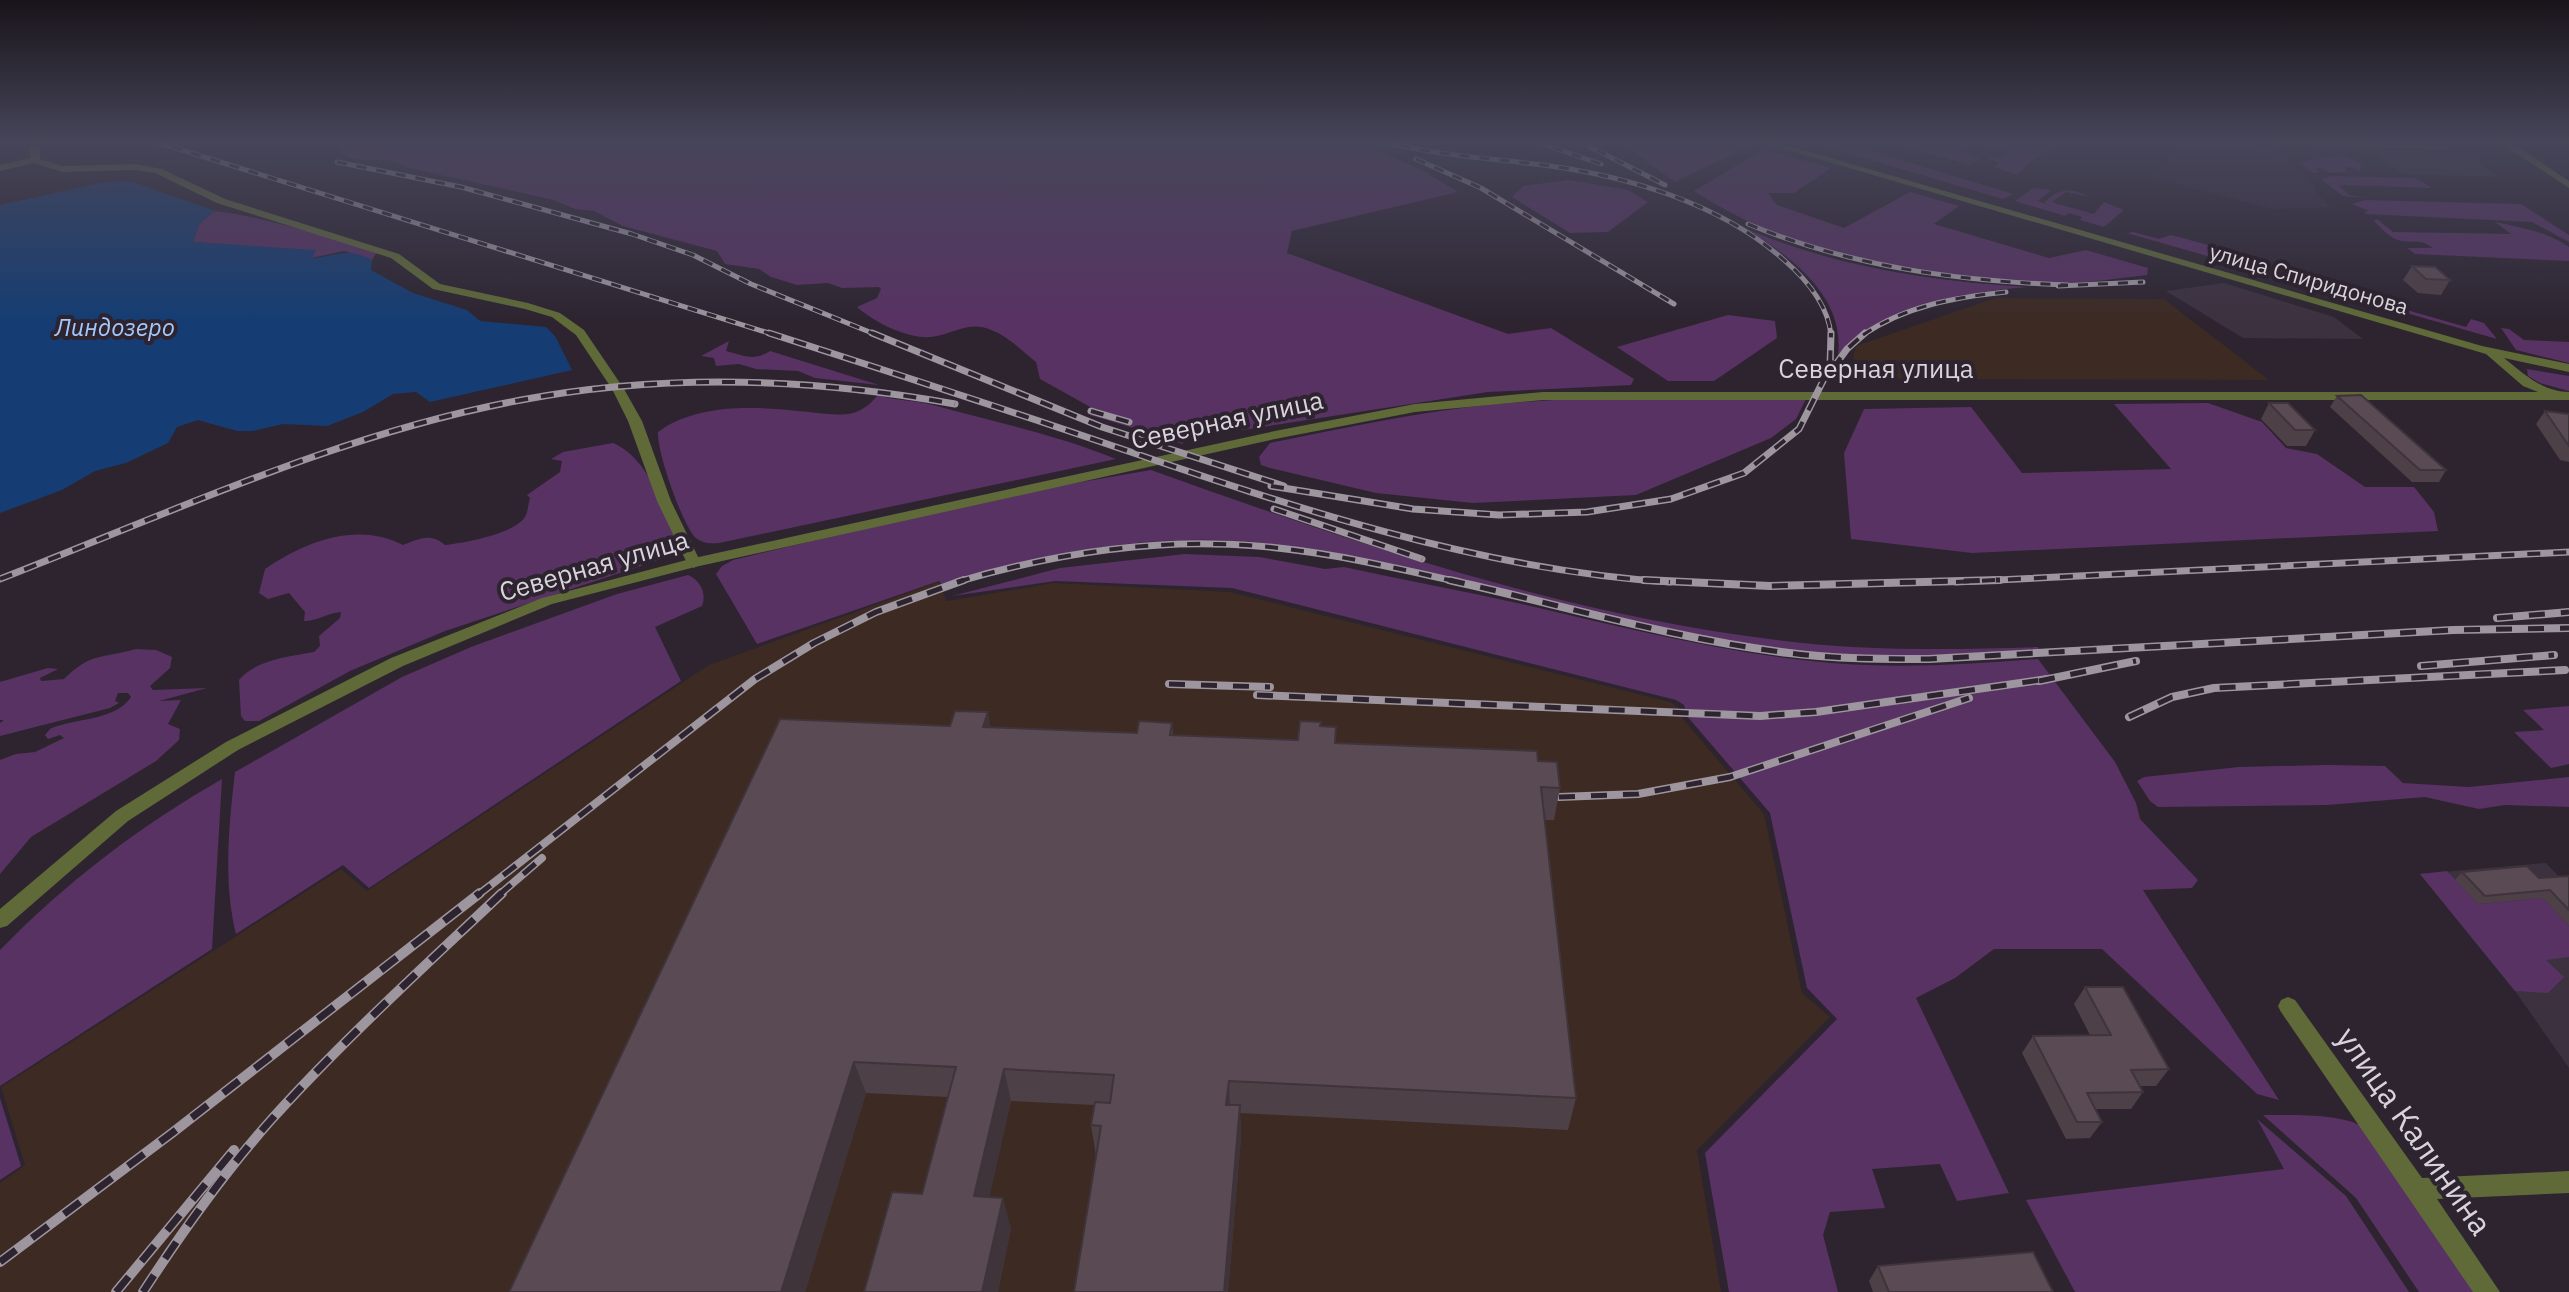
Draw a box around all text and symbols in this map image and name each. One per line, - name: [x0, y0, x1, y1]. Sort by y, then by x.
- street label: улица Спиридонова: [2206, 236, 2412, 321]
- water label: Линдозеро: [54, 311, 175, 343]
- street label: Северная улица: [1778, 351, 1974, 385]
- street label: Северная улица: [1128, 382, 1326, 456]
- street label: Северная улица: [495, 522, 692, 608]
- street label: улица Калинина: [2327, 1018, 2502, 1243]

